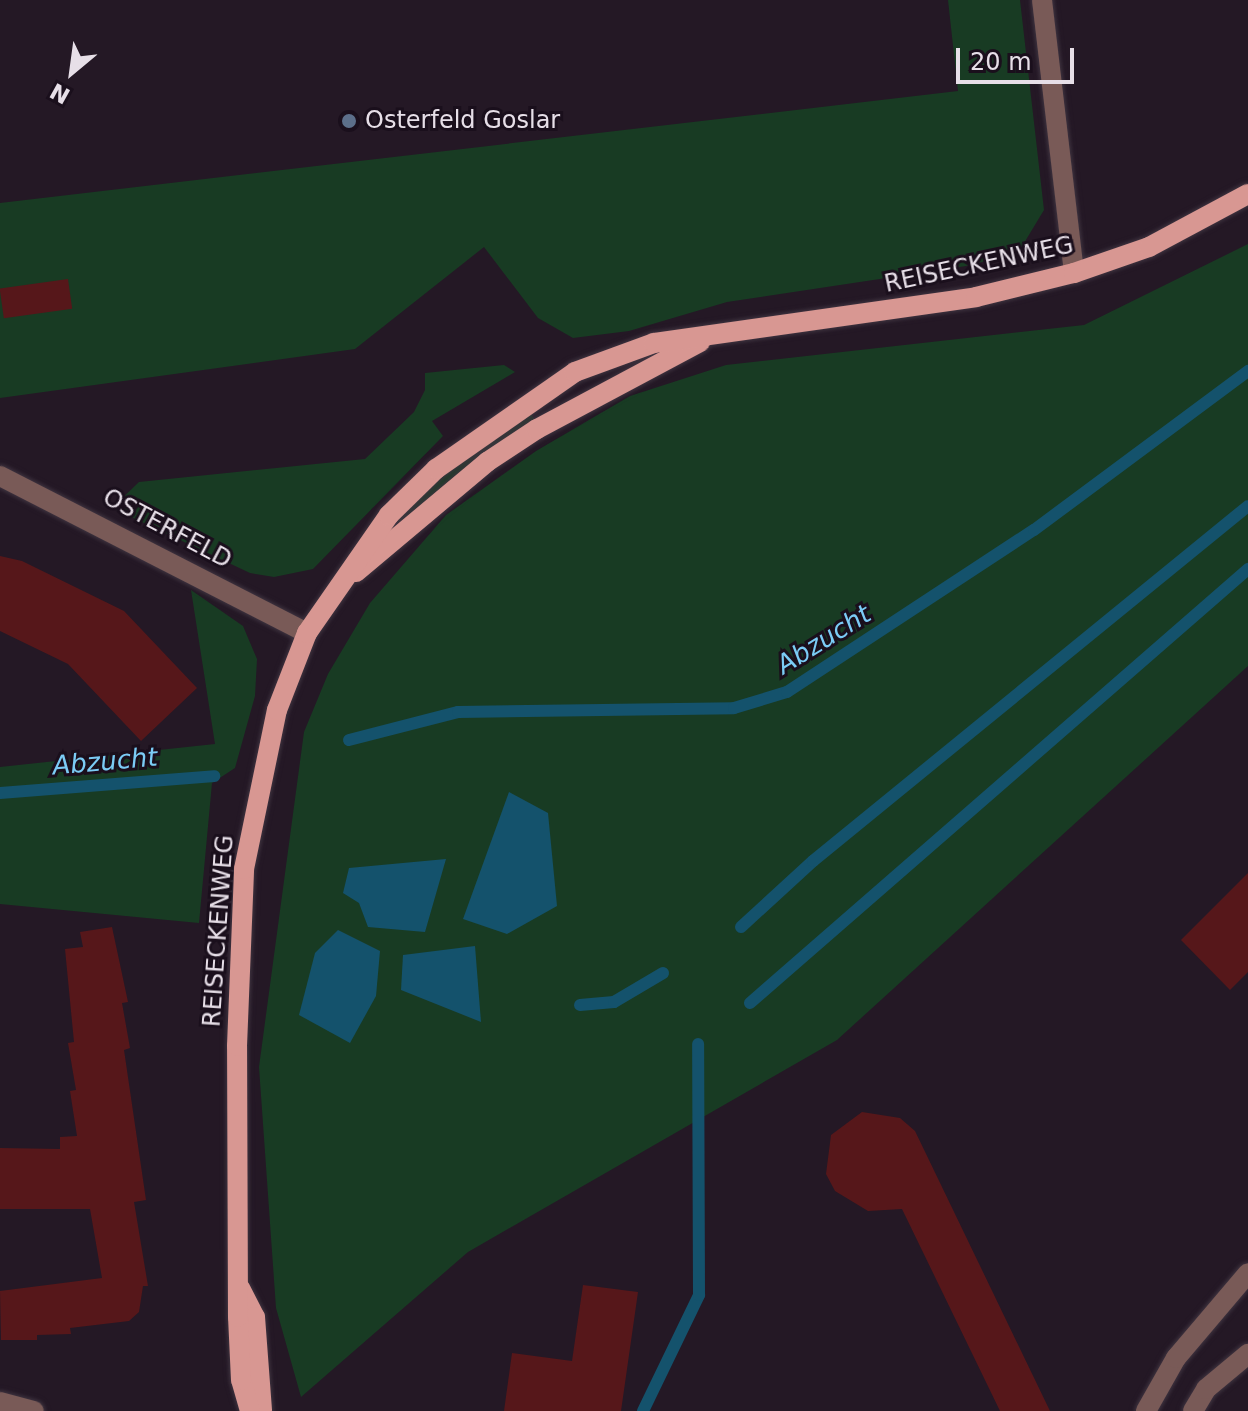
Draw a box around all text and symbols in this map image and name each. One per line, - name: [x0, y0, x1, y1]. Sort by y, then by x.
- north arrow: [32, 32, 112, 112]
- scale bar: [960, 32, 1078, 82]
- text: 20 m: [970, 48, 1032, 76]
- text: N: [46, 78, 74, 109]
- place label: Osterfeld Goslar: [365, 107, 560, 135]
- marker: Osterfeld Goslar: [340, 112, 358, 130]
- street label: REISECKENWEG: [882, 231, 1076, 299]
- street label: OSTERFELD: [98, 483, 236, 575]
- water label: Abzucht: [771, 599, 877, 681]
- water label: Abzucht: [51, 742, 159, 782]
- street label: REISECKENWEG: [198, 834, 240, 1028]

